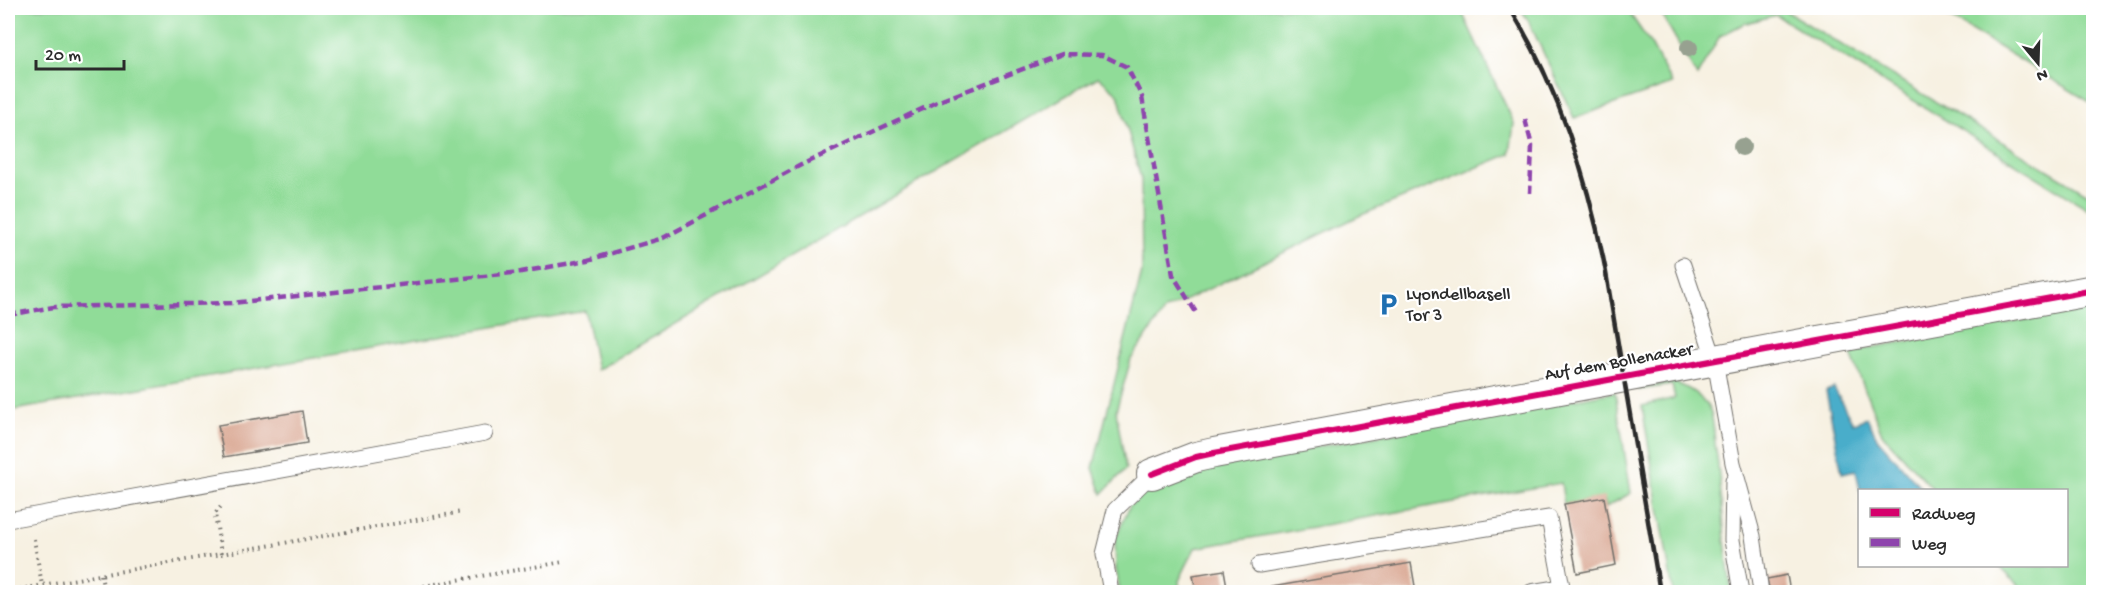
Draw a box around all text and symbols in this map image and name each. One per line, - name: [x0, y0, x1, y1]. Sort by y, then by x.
- scale bar: [36, 33, 124, 71]
- north arrow: [2008, 33, 2068, 93]
- text: 20 m: [45, 46, 81, 67]
- text: N: [2033, 63, 2050, 85]
- place label: Lyondellbasell Tor 3: [1405, 285, 1510, 327]
- parking icon: Lyondellbasell Tor 3: [1375, 292, 1401, 318]
- street label: Auf dem Bollenacker: [1543, 339, 1696, 386]
- legend: [1858, 489, 2068, 567]
- text: Radweg: [1912, 505, 1975, 526]
- text: Weg: [1912, 535, 1947, 556]

